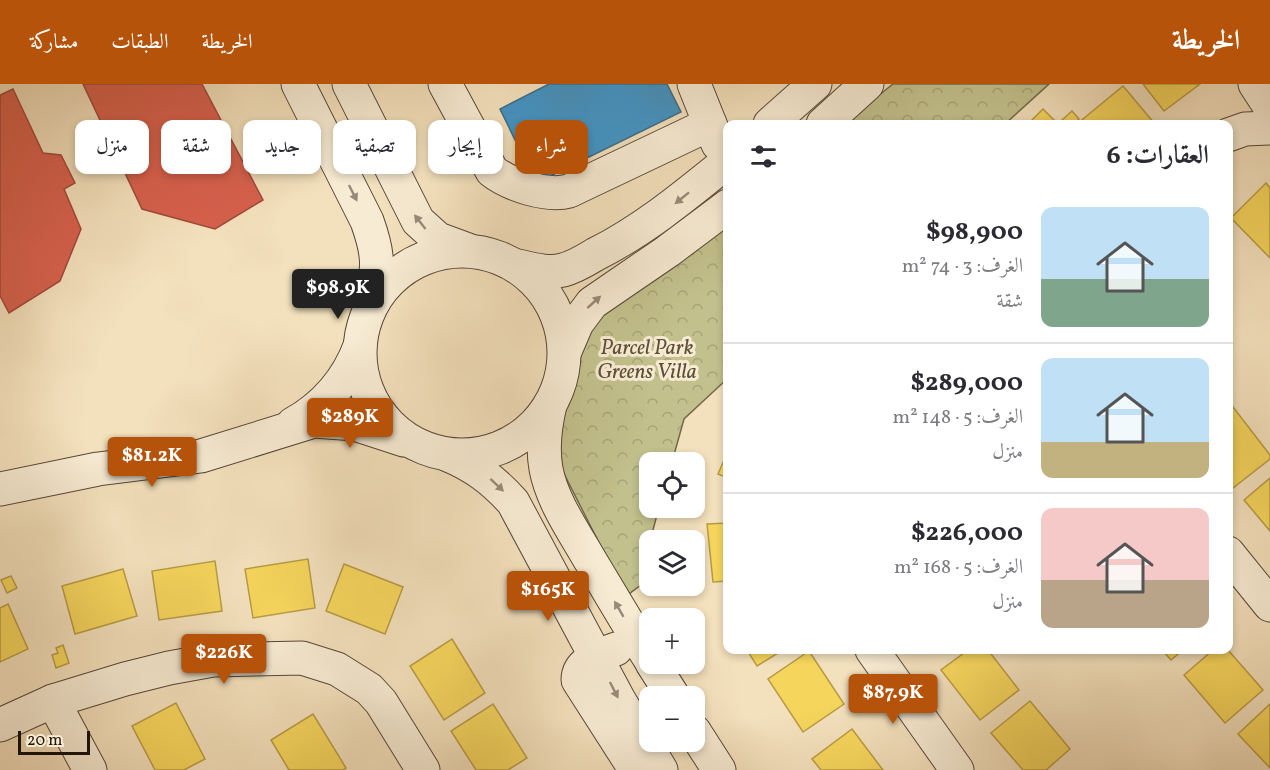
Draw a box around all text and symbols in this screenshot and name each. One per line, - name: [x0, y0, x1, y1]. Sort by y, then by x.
- text: الخريطة: [1172, 22, 1240, 61]
- text: مشاركة: [30, 28, 78, 57]
- text: الطبقات: [111, 28, 168, 57]
- text: الخريطة: [201, 28, 253, 57]
- chip: منزل: [75, 120, 149, 174]
- chip: شقة: [161, 120, 231, 174]
- chip: جديد: [243, 120, 321, 174]
- chip: تصفية: [333, 120, 416, 174]
- chip: إيجار: [428, 120, 503, 174]
- chip: شراء: [515, 120, 588, 174]
- text: العقارات: 6: [1107, 138, 1209, 174]
- icon: filters: [747, 140, 780, 173]
- one-way arrow: [348, 184, 357, 201]
- one-way arrow: [674, 191, 690, 204]
- one-way arrow: [414, 214, 427, 230]
- text: $98,900: [926, 214, 1023, 250]
- icon: home: [1089, 231, 1161, 303]
- text: الغرف: 3 · 74 m²: [902, 253, 1023, 281]
- pin: $98.9K: [289, 269, 387, 320]
- text: $98.9K: [306, 274, 370, 302]
- text: شقة: [997, 288, 1023, 316]
- one-way arrow: [587, 295, 602, 309]
- park label: Parcel Park Greens Villa: [597, 334, 697, 387]
- text: $289,000: [910, 365, 1023, 401]
- icon: home: [1089, 382, 1161, 454]
- pin: $289K: [308, 398, 392, 449]
- text: $289K: [321, 403, 379, 431]
- text: الغرف: 5 · 148 m²: [892, 404, 1023, 432]
- pin: $81.2K: [103, 437, 201, 488]
- text: منزل: [992, 439, 1023, 467]
- text: $81.2K: [122, 442, 182, 470]
- map controls: [639, 452, 705, 752]
- button: locate: [639, 452, 705, 518]
- one-way arrow: [489, 478, 504, 491]
- text: $226,000: [911, 515, 1023, 551]
- button: layers: [639, 530, 705, 596]
- icon: home: [1089, 532, 1161, 604]
- text: الغرف: 5 · 168 m²: [894, 554, 1023, 582]
- pin: $165K: [506, 571, 590, 622]
- text: $165K: [521, 576, 575, 604]
- text: منزل: [992, 589, 1023, 617]
- one-way arrow: [614, 601, 625, 617]
- button: +: [639, 608, 705, 674]
- pin: $226K: [182, 634, 266, 685]
- text: $226K: [195, 639, 253, 667]
- pin: $87.9K: [844, 674, 942, 725]
- text: $87.9K: [863, 679, 923, 707]
- one-way arrow: [610, 682, 619, 699]
- button: −: [639, 686, 705, 752]
- scale bar: [18, 728, 90, 756]
- text: 20 m: [27, 730, 62, 752]

